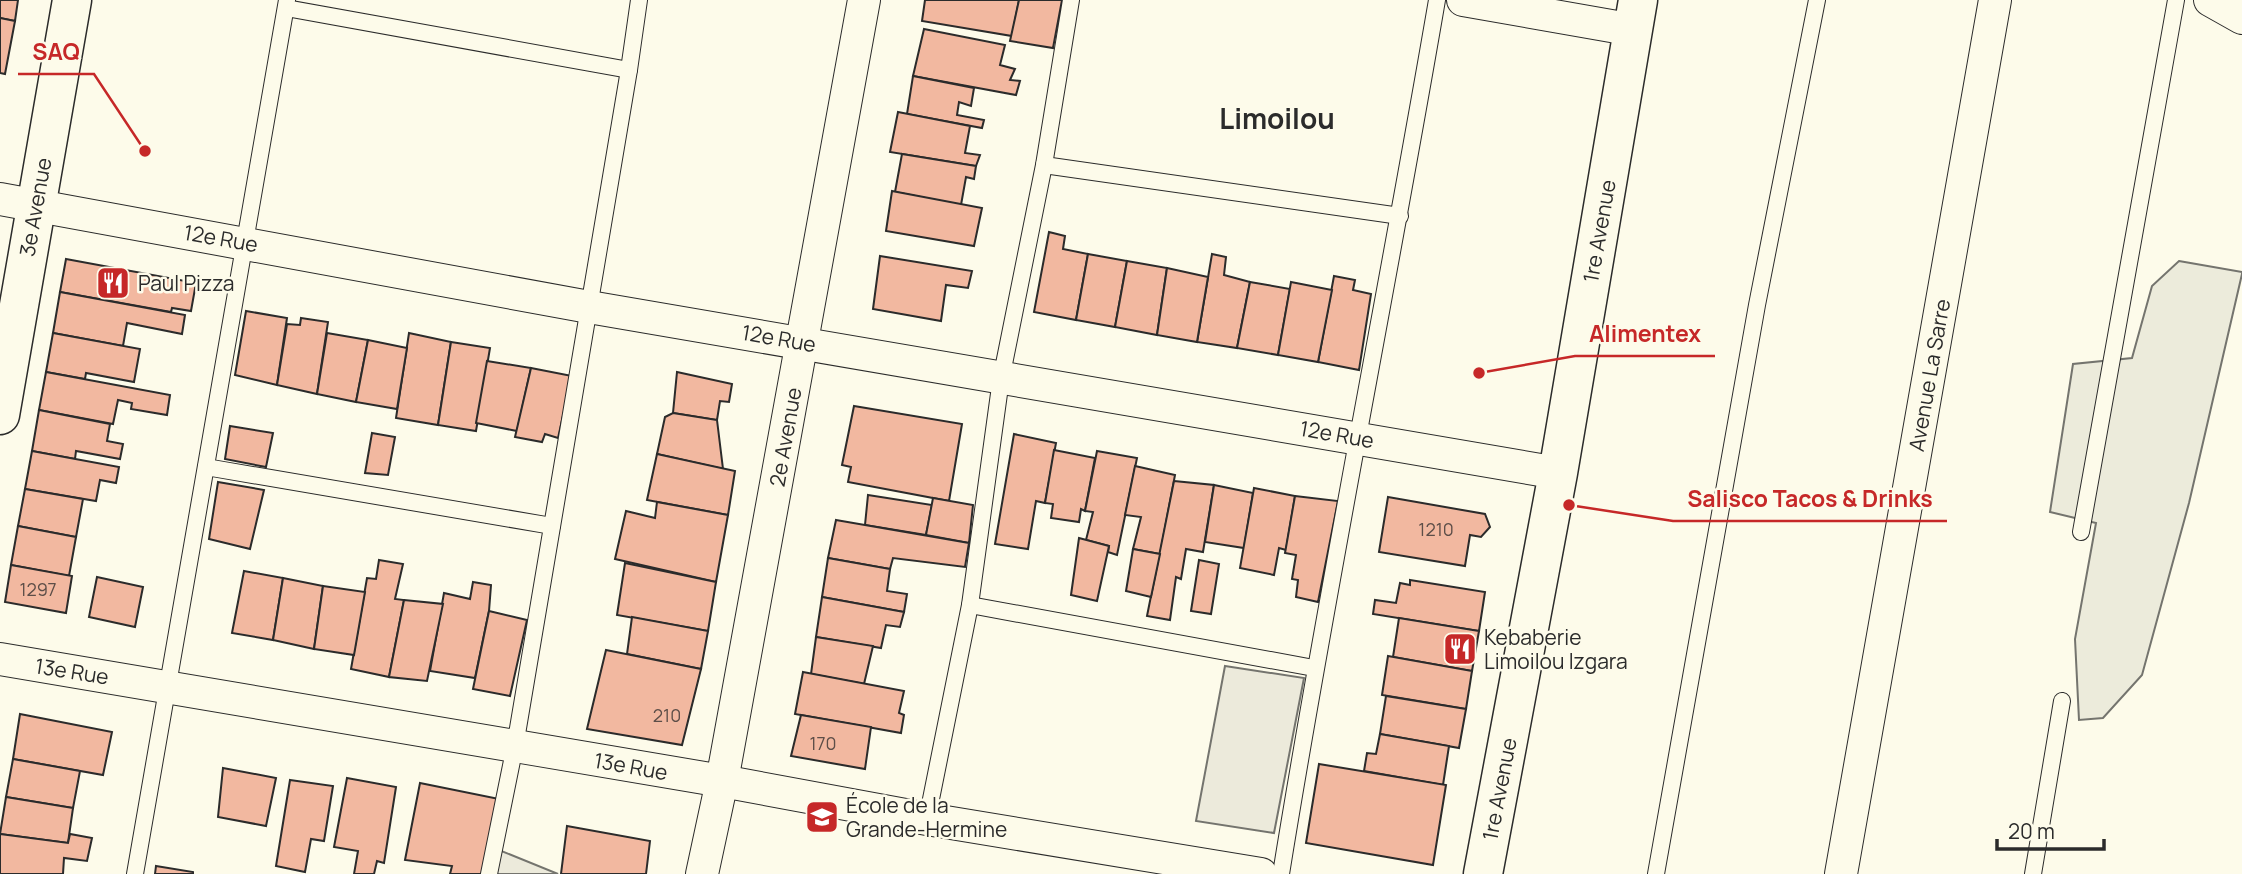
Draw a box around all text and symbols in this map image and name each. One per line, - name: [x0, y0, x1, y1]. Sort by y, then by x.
- callout: SAQ: [18, 30, 94, 74]
- text: SAQ: [32, 35, 80, 67]
- district label: Limoilou: [1219, 99, 1335, 137]
- street label: 3e Avenue: [13, 155, 57, 259]
- street label: 1re Avenue: [1576, 177, 1622, 285]
- street label: 12e Rue: [182, 218, 260, 258]
- restaurant icon: Paul Pizza: [94, 264, 132, 302]
- place label: Paul Pizza: [138, 269, 234, 297]
- street label: Avenue La Sarre: [1902, 296, 1956, 454]
- callout: Alimentex: [1575, 312, 1715, 356]
- text: Alimentex: [1589, 317, 1701, 349]
- street label: 12e Rue: [740, 318, 818, 358]
- street label: 2e Avenue: [763, 385, 807, 489]
- street label: 12e Rue: [1298, 414, 1376, 454]
- callout: Salisco Tacos & Drinks: [1673, 477, 1947, 521]
- text: Salisco Tacos & Drinks: [1687, 482, 1933, 514]
- house number: 1210: [1418, 517, 1454, 541]
- house number: 1297: [19, 577, 57, 601]
- place label: Kebaberie Limoilou Izgara: [1484, 623, 1628, 675]
- restaurant icon: Kebaberie Limoilou Izgara: [1441, 630, 1479, 668]
- street label: 13e Rue: [33, 651, 111, 691]
- house number: 210: [653, 703, 681, 727]
- house number: 170: [809, 731, 837, 755]
- street label: 1re Avenue: [1475, 735, 1523, 843]
- street label: 13e Rue: [592, 746, 670, 786]
- place label: École de la Grande-Hermine: [846, 791, 1007, 843]
- school or university icon: École de la Grande-Hermine: [803, 798, 841, 836]
- scale bar: [1997, 808, 2104, 852]
- text: 20 m: [2008, 817, 2055, 845]

